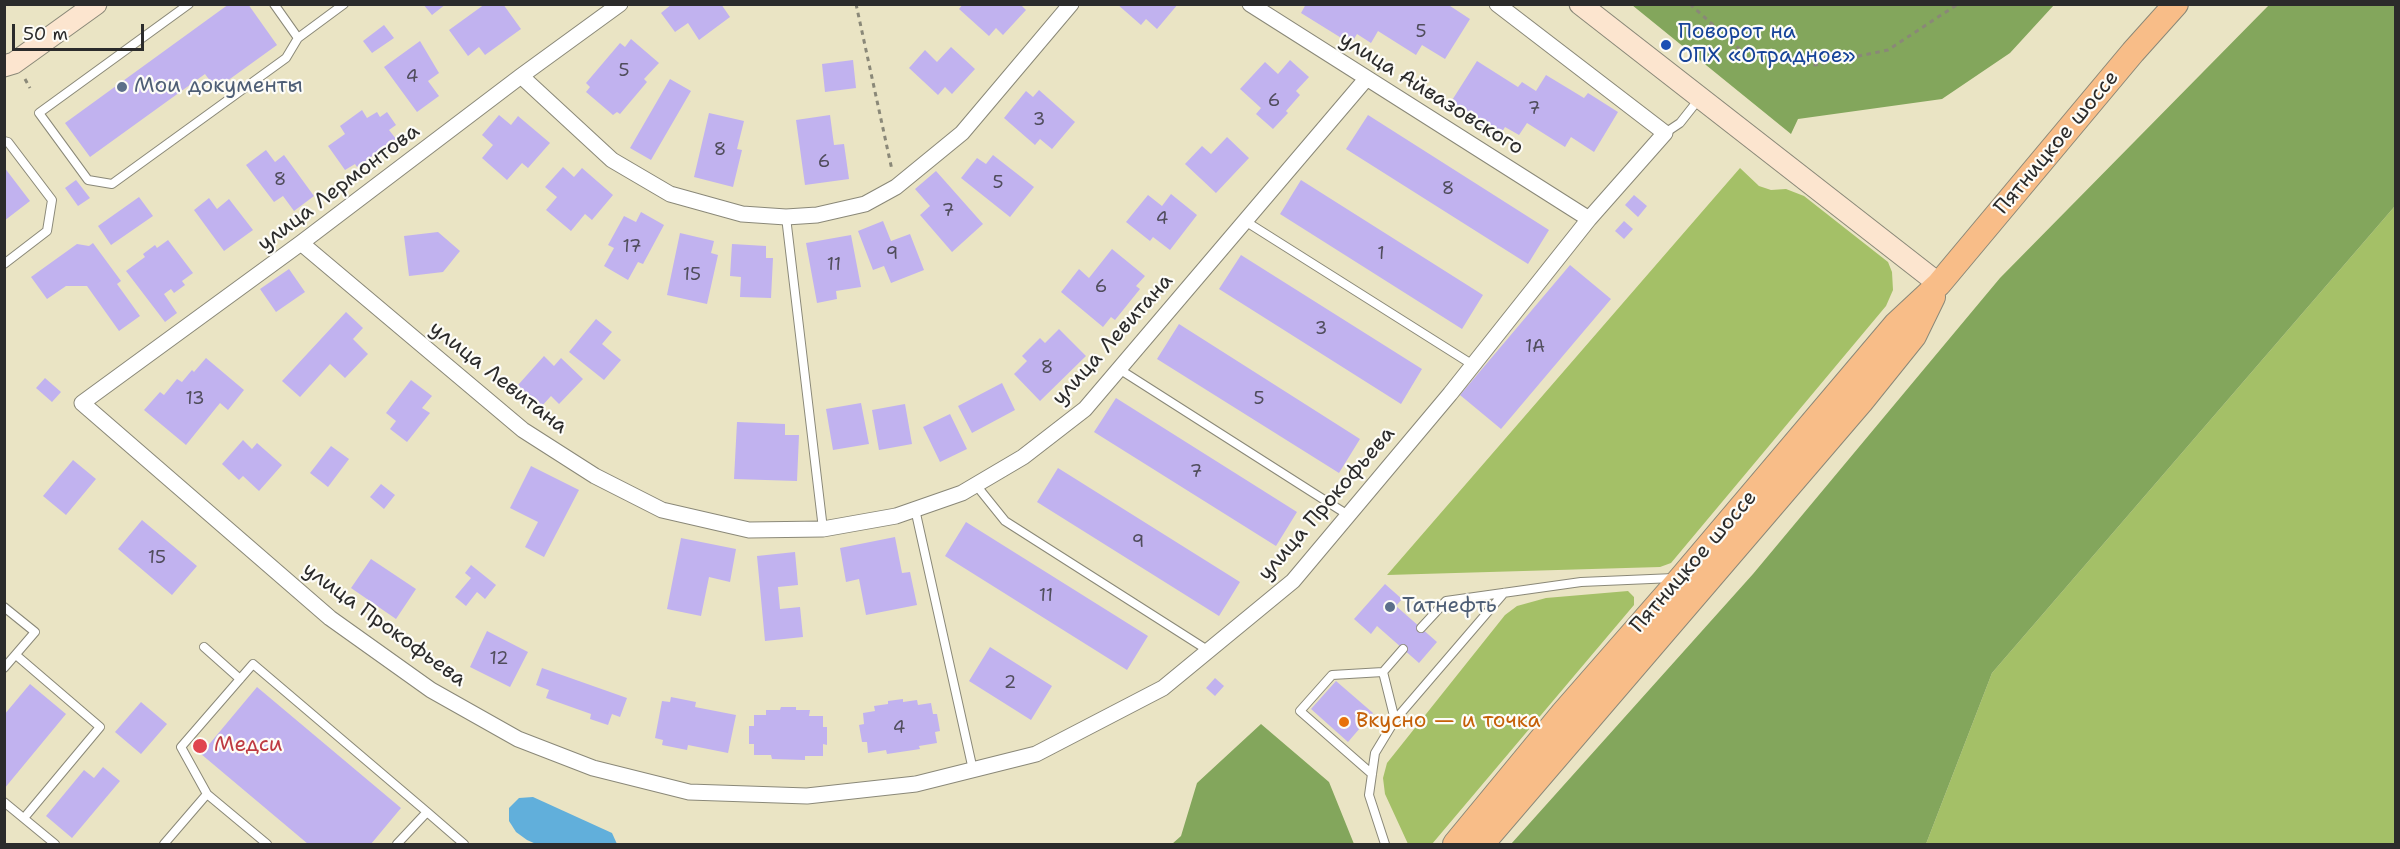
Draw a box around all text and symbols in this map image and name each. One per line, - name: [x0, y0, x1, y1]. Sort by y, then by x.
- scale bar: [15, 12, 147, 50]
- place label: Поворот на ОПХ «Отрадное»: [1678, 20, 1856, 70]
- house number: 5: [1415, 21, 1427, 43]
- text: 50 m: [23, 22, 68, 46]
- street label: улица Айвазовского: [1334, 27, 1528, 161]
- marker: Поворот на ОПХ «Отрадное»: [1659, 38, 1673, 52]
- house number: 5: [618, 60, 630, 82]
- house number: 4: [406, 66, 418, 88]
- street label: Пятницкое шоссе: [1989, 66, 2125, 220]
- place label: Мои документы: [134, 74, 303, 100]
- marker: Мои документы: [115, 80, 129, 94]
- house number: 6: [1268, 90, 1280, 112]
- house number: 7: [1528, 98, 1540, 120]
- house number: 3: [1033, 109, 1045, 131]
- street label: улица Лермонтова: [253, 119, 425, 257]
- house number: 8: [714, 139, 726, 161]
- house number: 6: [818, 151, 830, 173]
- house number: 8: [274, 169, 286, 191]
- house number: 5: [992, 172, 1004, 194]
- house number: 8: [1442, 178, 1454, 200]
- house number: 7: [942, 200, 954, 222]
- house number: 4: [1156, 208, 1168, 230]
- house number: 17: [622, 236, 642, 258]
- house number: 9: [886, 243, 898, 265]
- house number: 1: [1377, 243, 1385, 265]
- house number: 11: [827, 254, 841, 276]
- house number: 15: [683, 264, 701, 286]
- street label: улица Левитана: [1047, 269, 1179, 411]
- house number: 6: [1095, 276, 1107, 298]
- street label: улица Левитана: [424, 316, 572, 440]
- house number: 3: [1315, 318, 1327, 340]
- house number: 1A: [1525, 336, 1545, 358]
- house number: 8: [1041, 357, 1053, 379]
- house number: 13: [185, 388, 205, 410]
- house number: 5: [1253, 388, 1265, 410]
- street label: улица Прокофьева: [1253, 422, 1401, 586]
- house number: 7: [1190, 461, 1202, 483]
- street label: Пятницкое шоссе: [1625, 486, 1763, 638]
- house number: 9: [1132, 531, 1144, 553]
- house number: 15: [148, 547, 166, 569]
- street label: улица Прокофьева: [297, 557, 471, 693]
- house number: 11: [1039, 585, 1053, 607]
- place label: Татнефть: [1402, 594, 1497, 620]
- marker: Татнефть: [1383, 600, 1397, 614]
- house number: 12: [489, 648, 509, 670]
- house number: 2: [1004, 672, 1016, 694]
- place label: Вкусно — и точка: [1356, 709, 1541, 735]
- marker: Вкусно — и точка: [1337, 715, 1351, 729]
- house number: 4: [893, 717, 905, 739]
- place label: Медси: [214, 733, 283, 759]
- marker: Медси: [191, 737, 209, 755]

